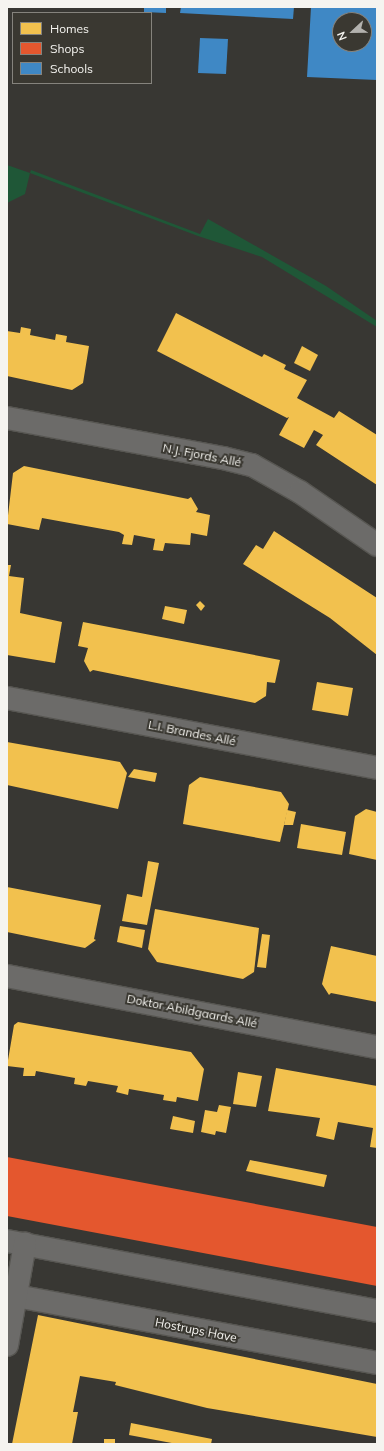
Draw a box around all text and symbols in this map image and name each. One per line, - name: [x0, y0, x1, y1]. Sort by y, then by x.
- legend: [12, 12, 152, 84]
- north arrow: [332, 12, 372, 52]
- text: Homes: [50, 21, 89, 36]
- text: N: [334, 30, 350, 43]
- text: Shops: [50, 41, 85, 56]
- text: Schools: [50, 61, 93, 76]
- street label: N.J. Fjords Allé: [161, 440, 243, 470]
- street label: L.I. Brandes Allé: [147, 717, 237, 749]
- street label: Doktor Abildgaards Allé: [126, 991, 258, 1031]
- street label: Hostrups Have: [154, 1315, 238, 1345]

